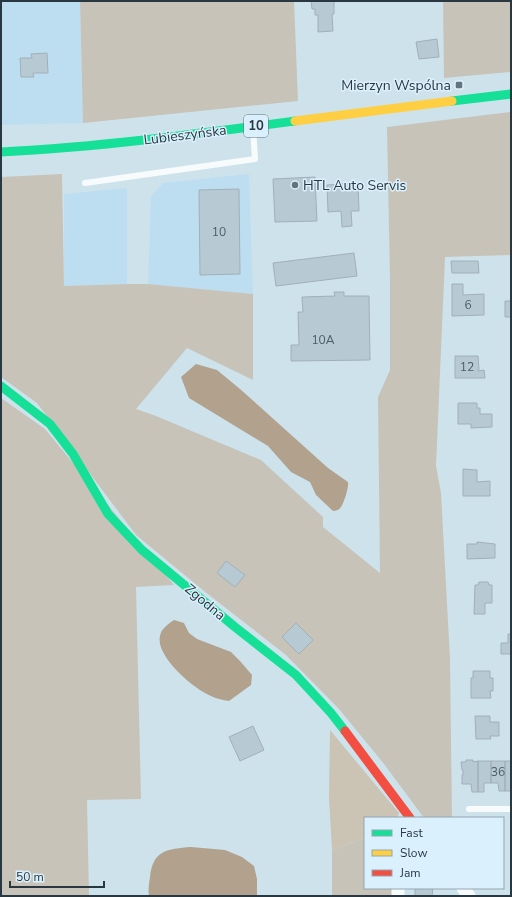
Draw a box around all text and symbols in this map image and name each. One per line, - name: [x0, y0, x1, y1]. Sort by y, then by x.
- place label: Mierzyn Wspólna: [341, 76, 451, 95]
- marker: Mierzyn Wspólna: [454, 80, 464, 90]
- road number: 10: [244, 115, 268, 137]
- street label: Lubieszyńska: [142, 120, 228, 150]
- place label: HTL Auto Servis: [303, 176, 407, 195]
- marker: HTL Auto Servis: [290, 180, 300, 190]
- house number: 10: [212, 224, 226, 240]
- house number: 6: [464, 297, 472, 313]
- house number: 10A: [311, 332, 335, 348]
- house number: 12: [460, 359, 474, 375]
- street label: Zgodna: [181, 579, 229, 625]
- house number: 36: [491, 764, 505, 780]
- legend: [364, 817, 504, 889]
- text: Fast: [400, 825, 423, 841]
- text: Slow: [400, 845, 428, 861]
- scale bar: [10, 863, 104, 889]
- text: Jam: [399, 865, 421, 881]
- text: 50 m: [16, 869, 44, 885]

